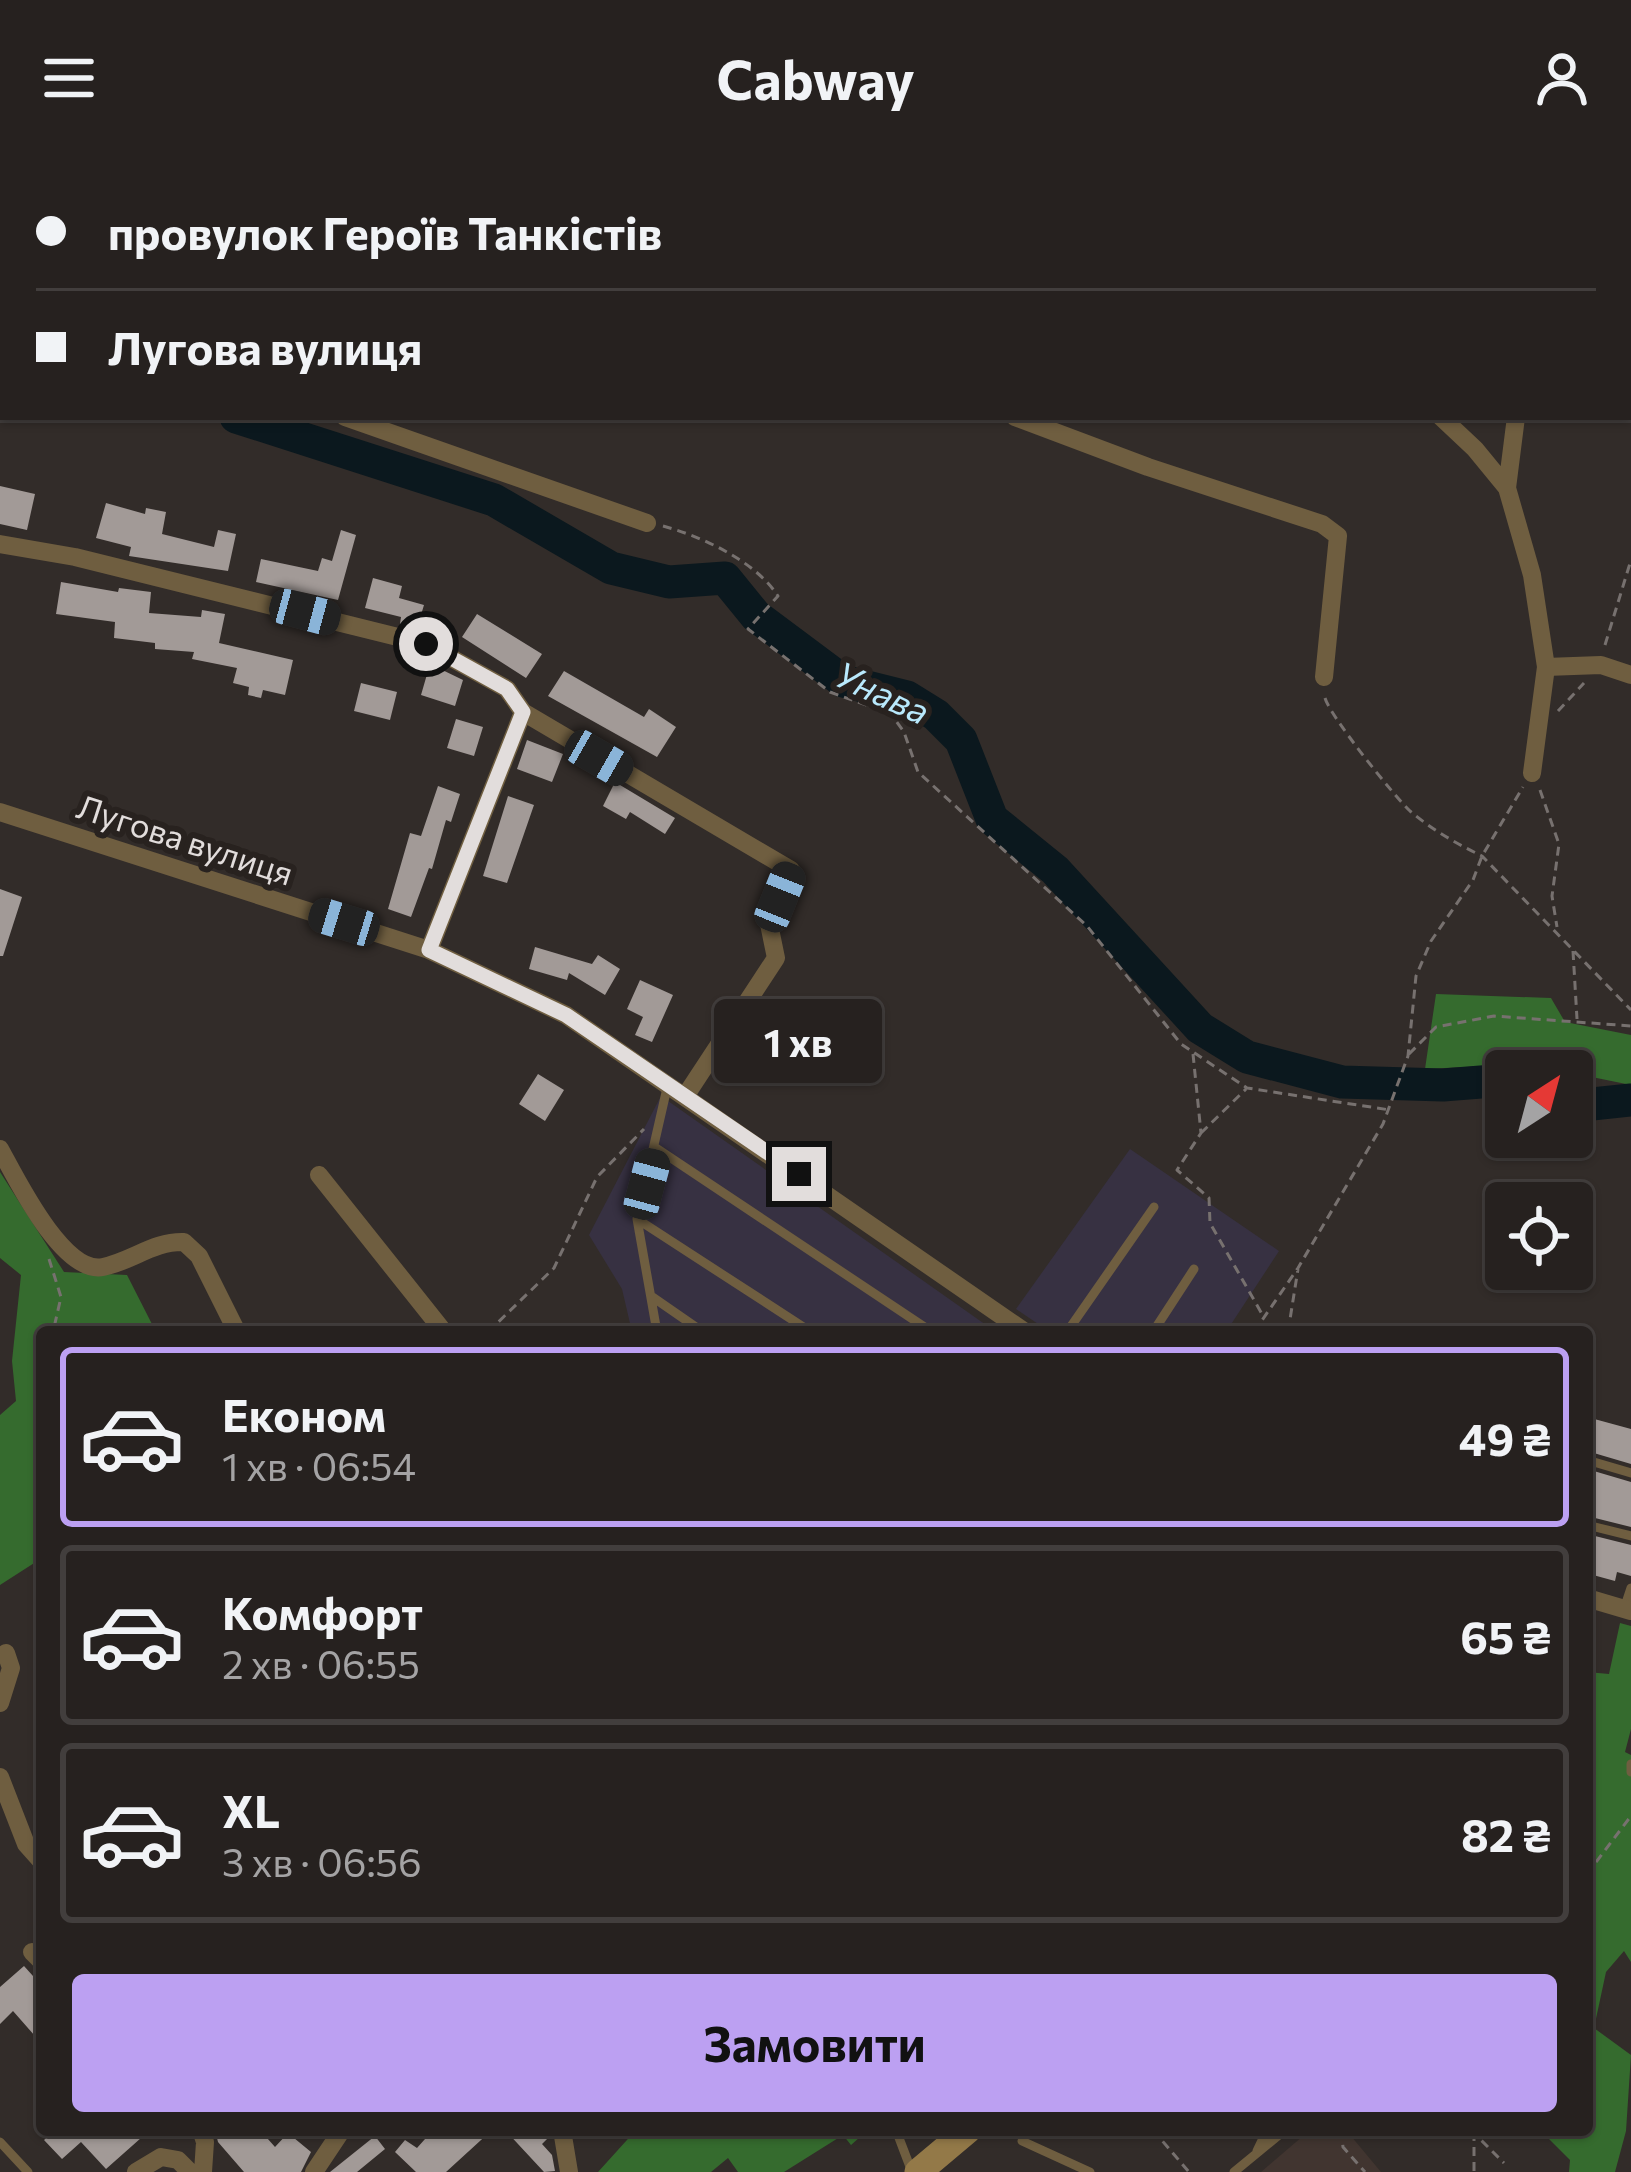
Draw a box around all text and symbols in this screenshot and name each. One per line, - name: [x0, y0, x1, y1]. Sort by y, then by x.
- icon: menu: [36, 45, 102, 111]
- text: Cabway: [716, 45, 915, 111]
- icon: person: [1529, 45, 1595, 111]
- text: провулок Героїв Танкістів: [108, 204, 662, 259]
- text: Лугова вулиця: [108, 319, 422, 374]
- car: [266, 585, 344, 639]
- route start: [399, 617, 453, 671]
- water label: Унава: [829, 650, 937, 732]
- car: [559, 724, 639, 792]
- street label: Лугова вулиця: [72, 784, 299, 893]
- car: [750, 857, 810, 937]
- car: [304, 894, 384, 950]
- callout: 1 хв: [715, 1000, 883, 1084]
- text: 1 хв: [764, 1017, 832, 1065]
- north arrow: [1485, 1050, 1593, 1158]
- map controls: [1485, 1050, 1593, 1290]
- car: [620, 1145, 674, 1223]
- route end: [772, 1147, 826, 1201]
- button: locate: [1485, 1182, 1593, 1290]
- icon: car: [78, 1383, 186, 1491]
- text: Економ: [222, 1386, 386, 1441]
- text: 49 ₴: [1459, 1410, 1551, 1465]
- text: 1 хв · 06:54: [222, 1441, 416, 1489]
- icon: car: [78, 1581, 186, 1689]
- text: Комфорт: [222, 1584, 423, 1639]
- text: 65 ₴: [1460, 1608, 1551, 1663]
- text: 2 хв · 06:55: [222, 1639, 420, 1687]
- icon: car: [78, 1779, 186, 1887]
- text: XL: [222, 1782, 280, 1837]
- text: 82 ₴: [1461, 1806, 1551, 1861]
- text: 3 хв · 06:56: [222, 1837, 422, 1885]
- button: Замовити: [72, 1974, 1557, 2112]

